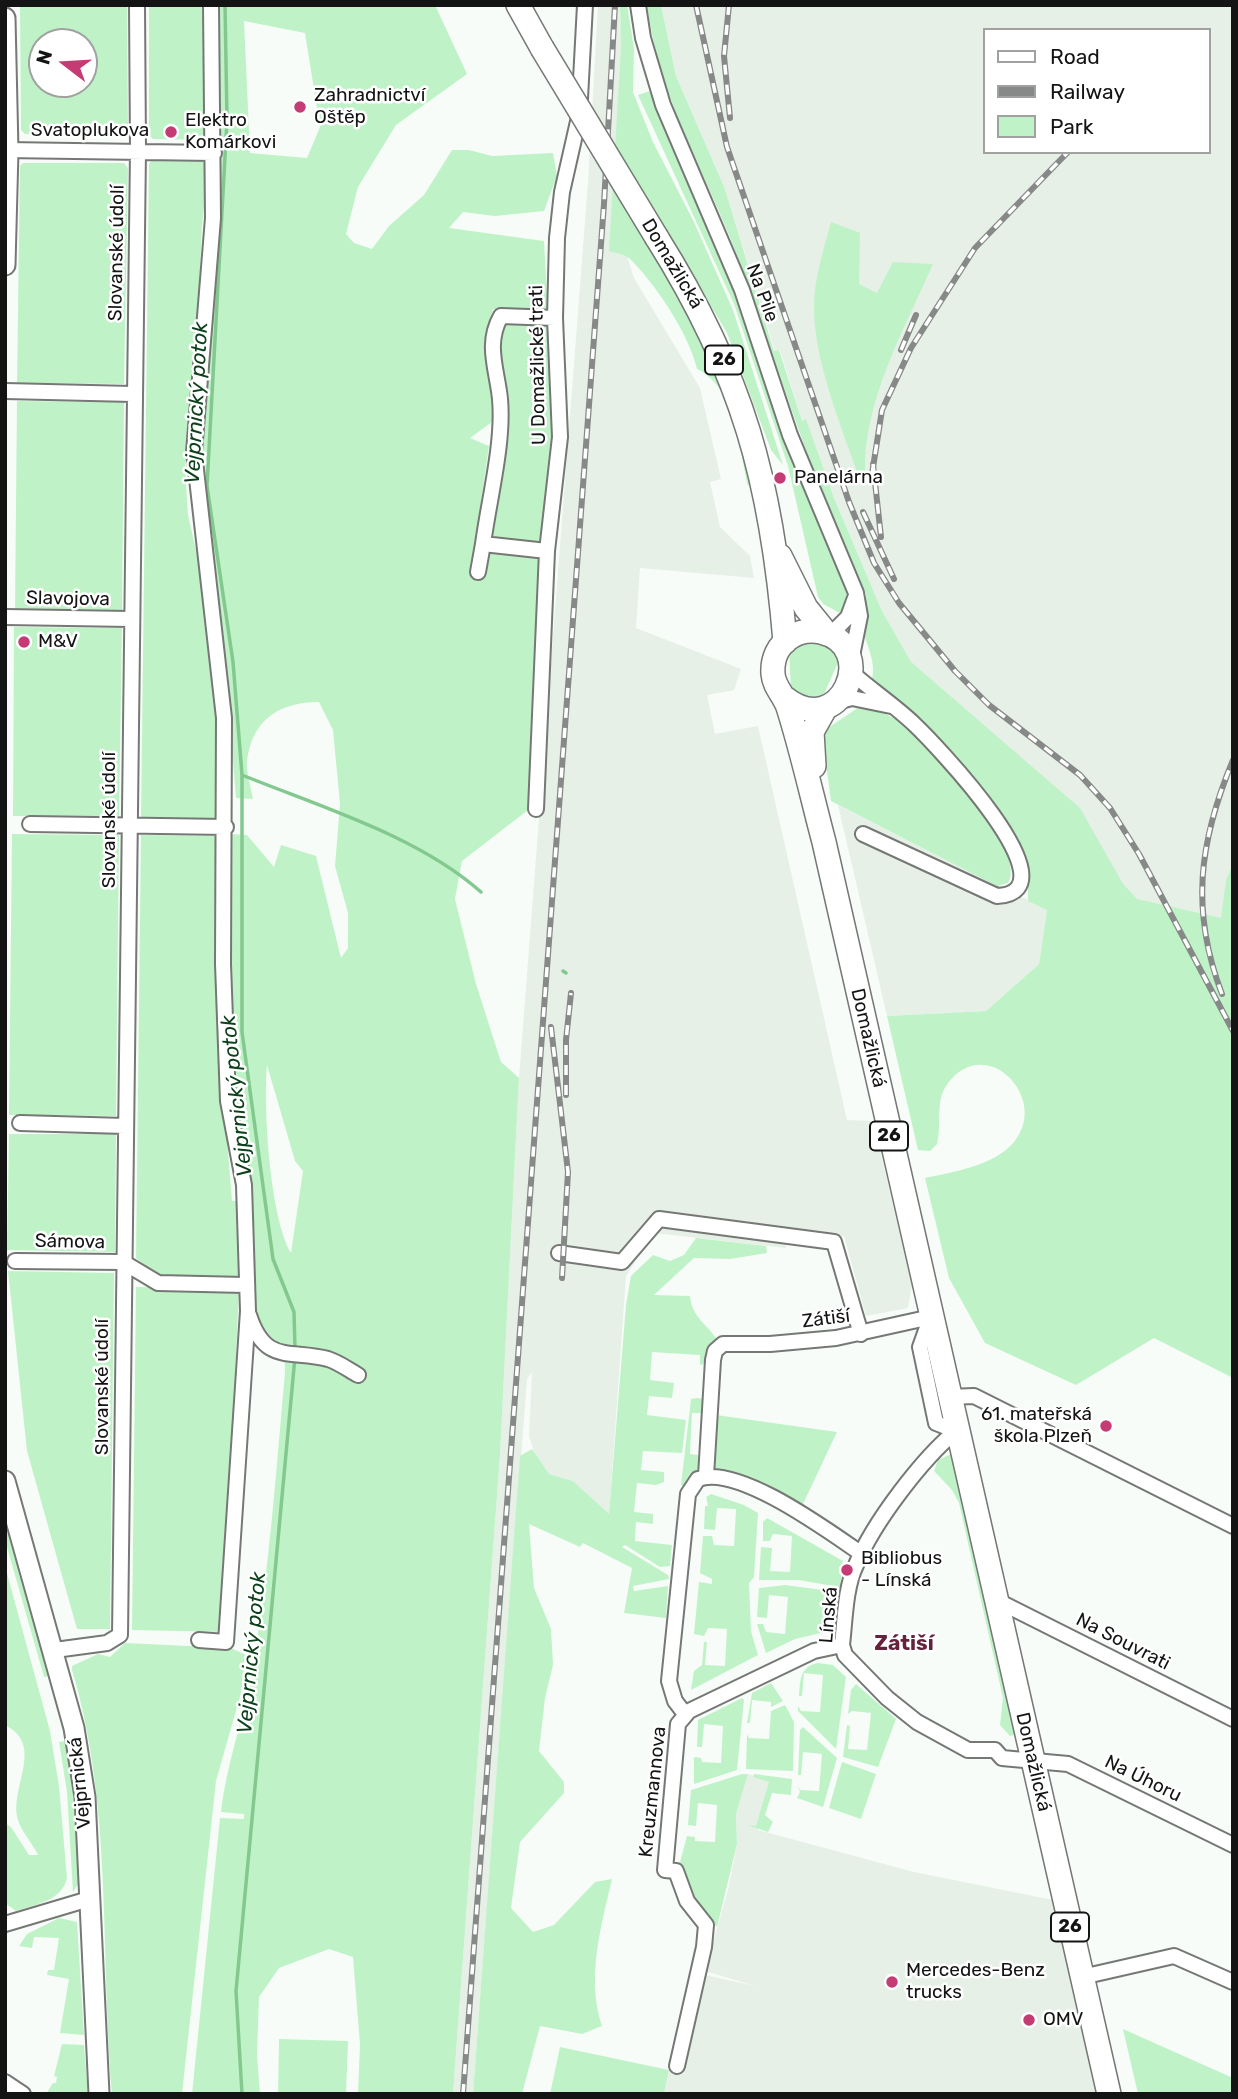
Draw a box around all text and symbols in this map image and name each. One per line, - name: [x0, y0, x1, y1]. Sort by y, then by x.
- north arrow: [28, 28, 98, 98]
- legend: [982, 28, 1210, 154]
- text: Road: [1050, 44, 1100, 69]
- text: N: [31, 47, 57, 67]
- text: Railway: [1050, 79, 1125, 104]
- place label: Zahradnictví Oštěp: [314, 85, 425, 129]
- marker: Zahradnictví Oštěp: [292, 99, 308, 115]
- place label: Elektro Komárkovi: [185, 110, 276, 154]
- text: Park: [1050, 114, 1094, 139]
- street label: Svatoplukova: [31, 120, 149, 142]
- marker: Elektro Komárkovi: [163, 124, 179, 140]
- street label: Slovanské údolí: [104, 185, 130, 321]
- street label: Domažlická: [636, 215, 708, 313]
- street label: Na Pile: [741, 261, 783, 325]
- street label: U Domažlické trati: [525, 285, 551, 445]
- water label: Vejprnický potok: [180, 321, 214, 485]
- road number: 26: [705, 346, 743, 374]
- place label: Panelárna: [794, 467, 883, 489]
- marker: Panelárna: [772, 470, 788, 486]
- street label: Slavojova: [26, 587, 110, 611]
- place label: M&V: [38, 631, 78, 653]
- marker: M&V: [16, 634, 32, 650]
- street label: Slovanské údolí: [99, 752, 121, 888]
- street label: Domažlická: [846, 986, 890, 1090]
- water label: Vejprnický potok: [216, 1014, 258, 1178]
- road number: 26: [870, 1121, 908, 1150]
- street label: Sámova: [35, 1230, 105, 1254]
- street label: Zátiší: [801, 1305, 851, 1333]
- street label: Slovanské údolí: [92, 1319, 114, 1455]
- place label: 61. mateřská škola Plzeň: [981, 1404, 1092, 1448]
- marker: 61. mateřská škola Plzeň: [1098, 1418, 1114, 1434]
- place label: Bibliobus - Línská: [861, 1548, 942, 1592]
- marker: Bibliobus - Línská: [839, 1562, 855, 1578]
- water label: Vejprnický potok: [232, 1571, 272, 1735]
- street label: Línská: [815, 1586, 843, 1644]
- street label: Na Souvrati: [1072, 1609, 1174, 1675]
- district label: Zátiší: [874, 1631, 934, 1657]
- street label: Domažlická: [1011, 1710, 1055, 1814]
- street label: Kreuzmannova: [635, 1725, 671, 1859]
- street label: Vejprnická: [64, 1736, 96, 1830]
- street label: Na Úhoru: [1101, 1751, 1185, 1807]
- road number: 26: [1051, 1912, 1089, 1941]
- place label: Mercedes-Benz trucks: [906, 1960, 1045, 2004]
- marker: Mercedes-Benz trucks: [884, 1974, 900, 1990]
- place label: OMV: [1043, 2009, 1083, 2031]
- marker: OMV: [1021, 2012, 1037, 2028]

